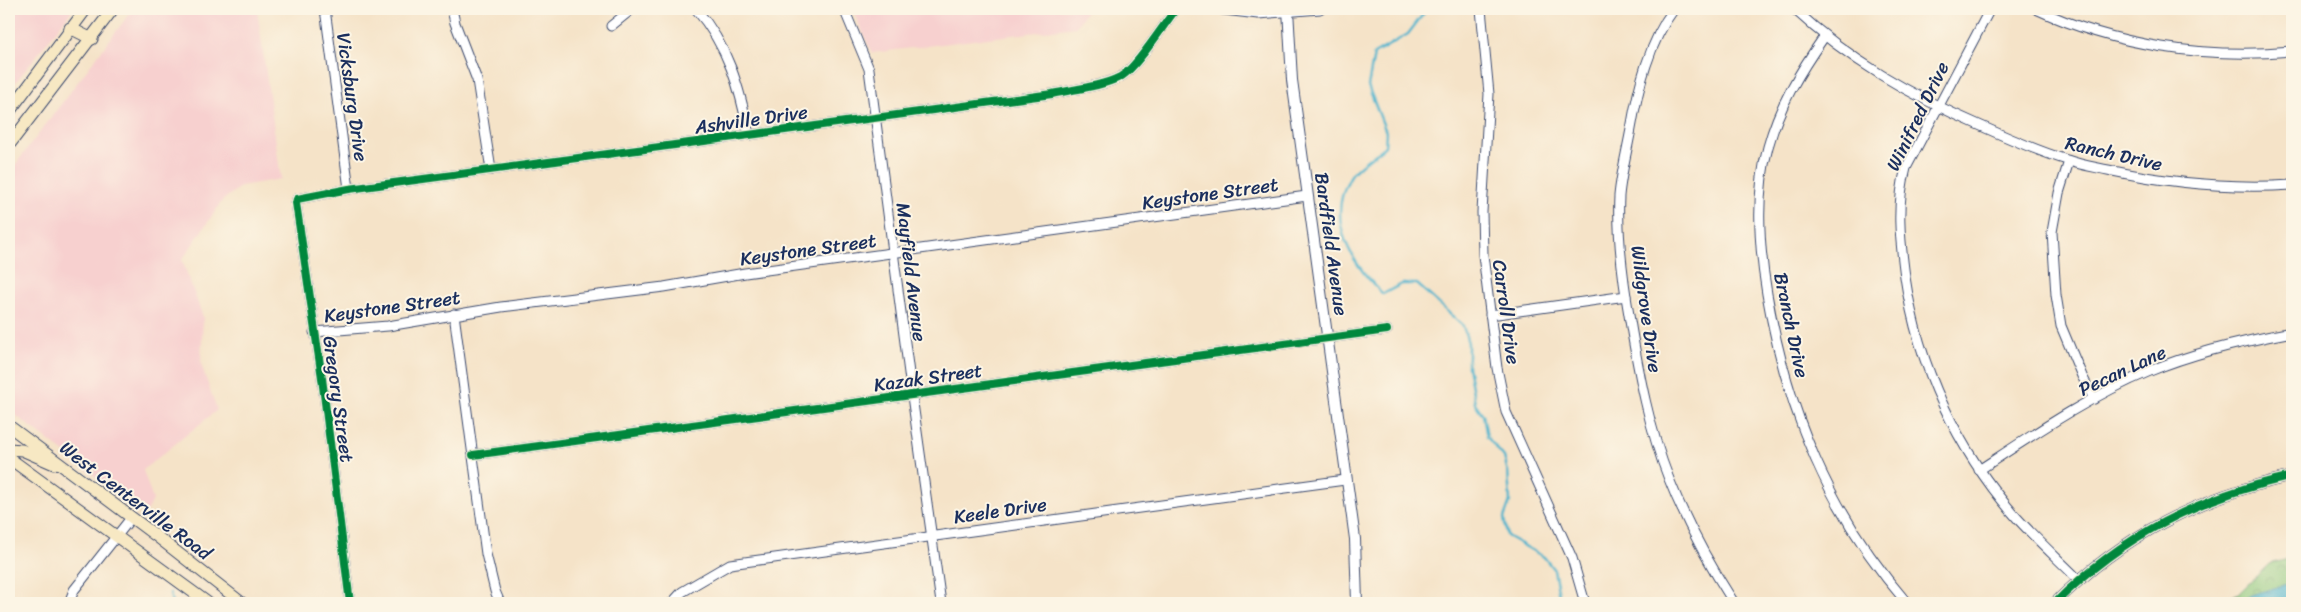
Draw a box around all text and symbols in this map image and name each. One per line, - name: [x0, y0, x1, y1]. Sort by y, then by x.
- street label: Vicksburg Drive: [327, 30, 378, 164]
- street label: Winifred Drive: [1877, 56, 1958, 177]
- street label: Ashville Drive: [691, 95, 810, 144]
- street label: Ranch Drive: [2062, 126, 2166, 181]
- street label: Keystone Street: [1140, 168, 1280, 219]
- street label: Bardfield Avenue: [1305, 170, 1358, 318]
- street label: Mayfield Avenue: [887, 201, 936, 344]
- street label: Keystone Street: [738, 224, 878, 275]
- street label: Wildgrove Drive: [1621, 243, 1672, 375]
- street label: Carroll Drive: [1483, 258, 1530, 367]
- street label: Branch Drive: [1764, 269, 1819, 381]
- street label: Keystone Street: [322, 281, 462, 332]
- street label: Gregory Street: [313, 334, 364, 464]
- street label: Pecan Lane: [2073, 336, 2172, 405]
- street label: Kazak Street: [872, 354, 984, 401]
- street label: West Centerville Road: [52, 432, 221, 570]
- street label: Keele Drive: [951, 488, 1049, 533]

